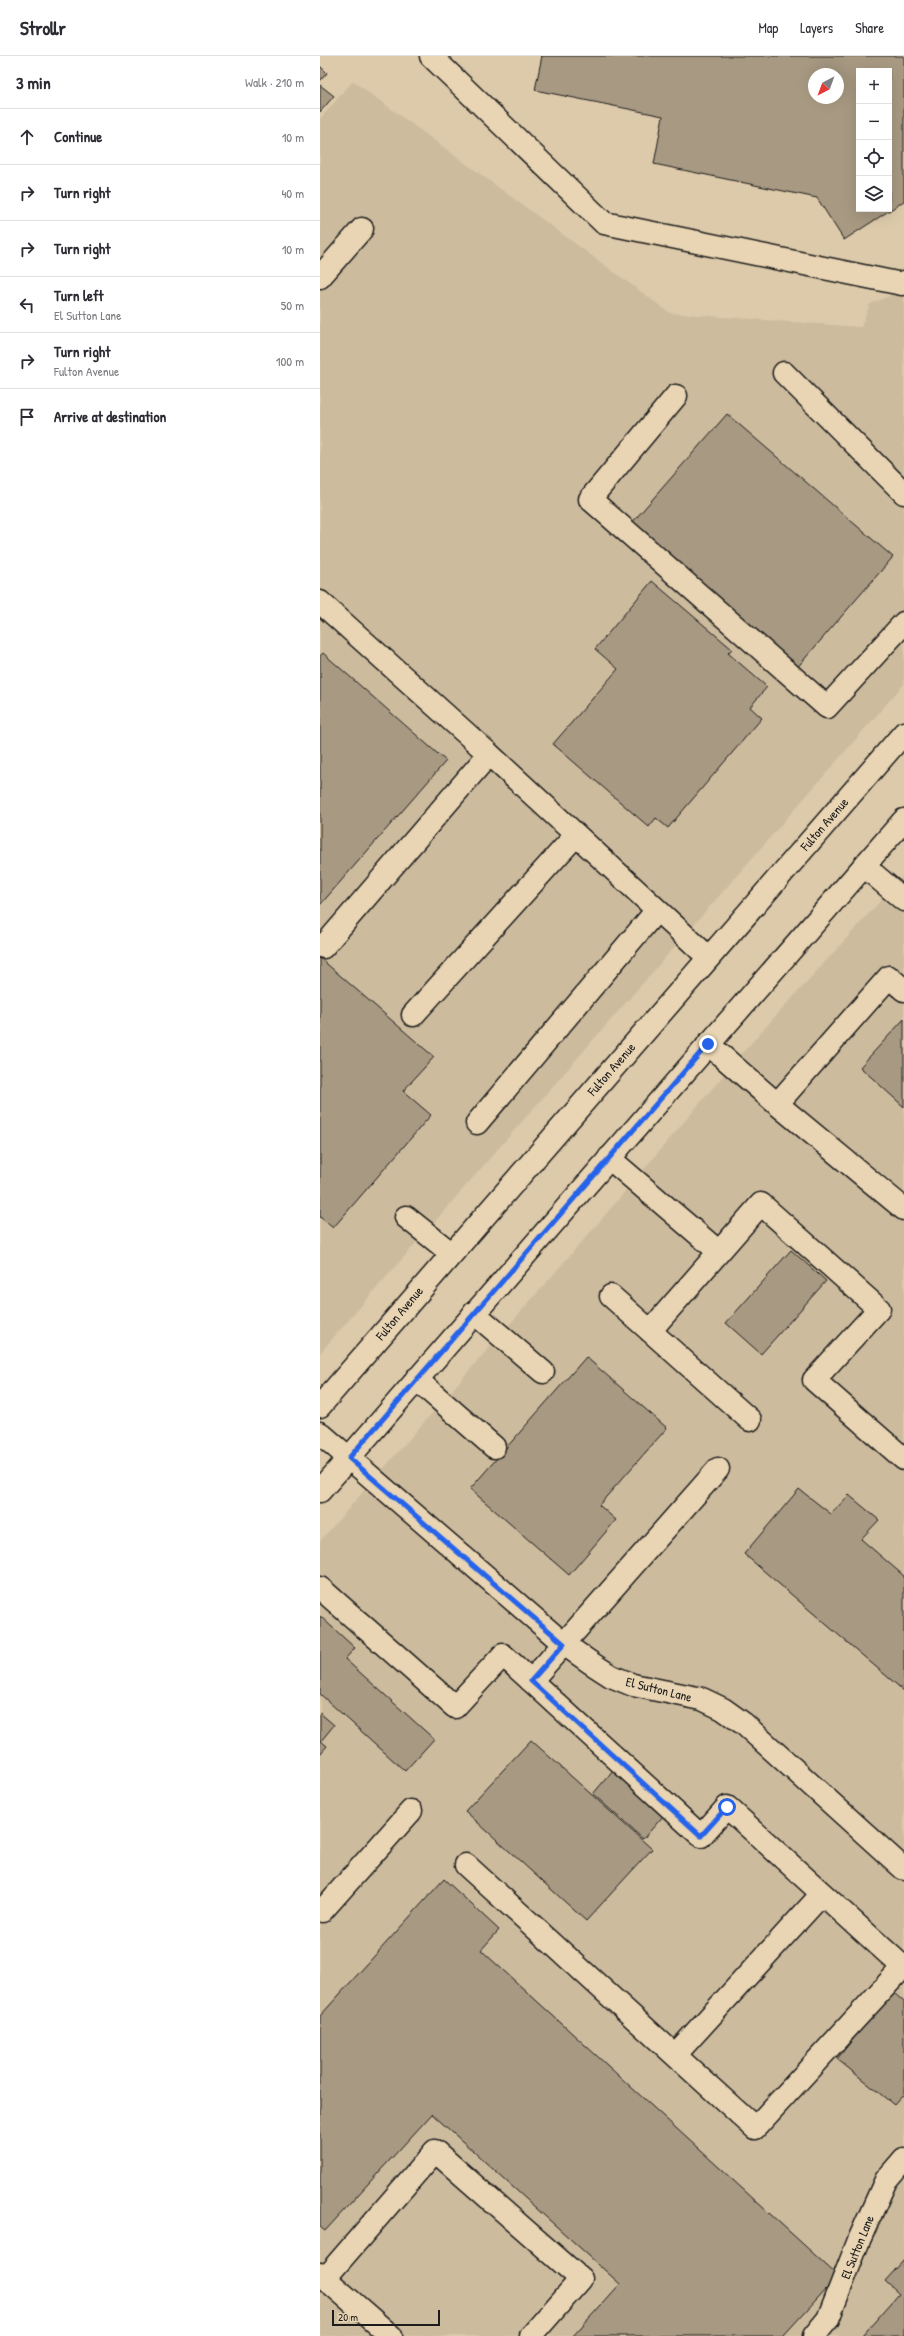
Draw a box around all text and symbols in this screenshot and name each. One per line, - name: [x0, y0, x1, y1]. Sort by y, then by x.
- text: Strollr: [20, 15, 66, 41]
- text: Map: [758, 18, 778, 37]
- text: Layers: [800, 18, 833, 37]
- text: Share: [855, 18, 884, 37]
- north arrow: [808, 68, 844, 104]
- map controls: [856, 68, 892, 212]
- button: +: [856, 68, 892, 104]
- text: 3 min: [16, 71, 51, 94]
- text: Walk · 210 m: [245, 73, 304, 91]
- button: −: [856, 104, 892, 140]
- icon: ahead: [16, 126, 38, 148]
- text: Continue: [54, 126, 102, 147]
- text: 10 m: [282, 128, 304, 146]
- button: locate: [856, 140, 892, 176]
- button: layers: [856, 176, 892, 212]
- icon: right: [16, 182, 38, 204]
- text: Turn right: [54, 182, 110, 203]
- text: 40 m: [281, 184, 304, 202]
- icon: right: [16, 238, 38, 260]
- text: Turn right: [54, 238, 110, 259]
- text: 10 m: [282, 240, 304, 258]
- text: Turn left: [54, 285, 104, 306]
- icon: left: [16, 294, 38, 316]
- text: 50 m: [281, 296, 304, 314]
- text: El Sutton Lane: [54, 306, 121, 324]
- text: Turn right: [54, 341, 110, 362]
- icon: right: [16, 350, 38, 372]
- text: 100 m: [276, 352, 304, 370]
- text: Fulton Avenue: [54, 362, 119, 380]
- icon: arrive: [16, 406, 38, 428]
- text: Arrive at destination: [54, 406, 166, 427]
- street label: Fulton Avenue: [795, 794, 852, 855]
- route end: [699, 1035, 717, 1053]
- street label: Fulton Avenue: [582, 1039, 639, 1100]
- street label: Fulton Avenue: [371, 1282, 427, 1344]
- street label: El Sutton Lane: [624, 1672, 694, 1706]
- route start: [718, 1798, 736, 1816]
- street label: El Sutton Lane: [836, 2212, 878, 2282]
- scale bar: [332, 2308, 440, 2327]
- text: 20 m: [338, 2310, 358, 2324]

